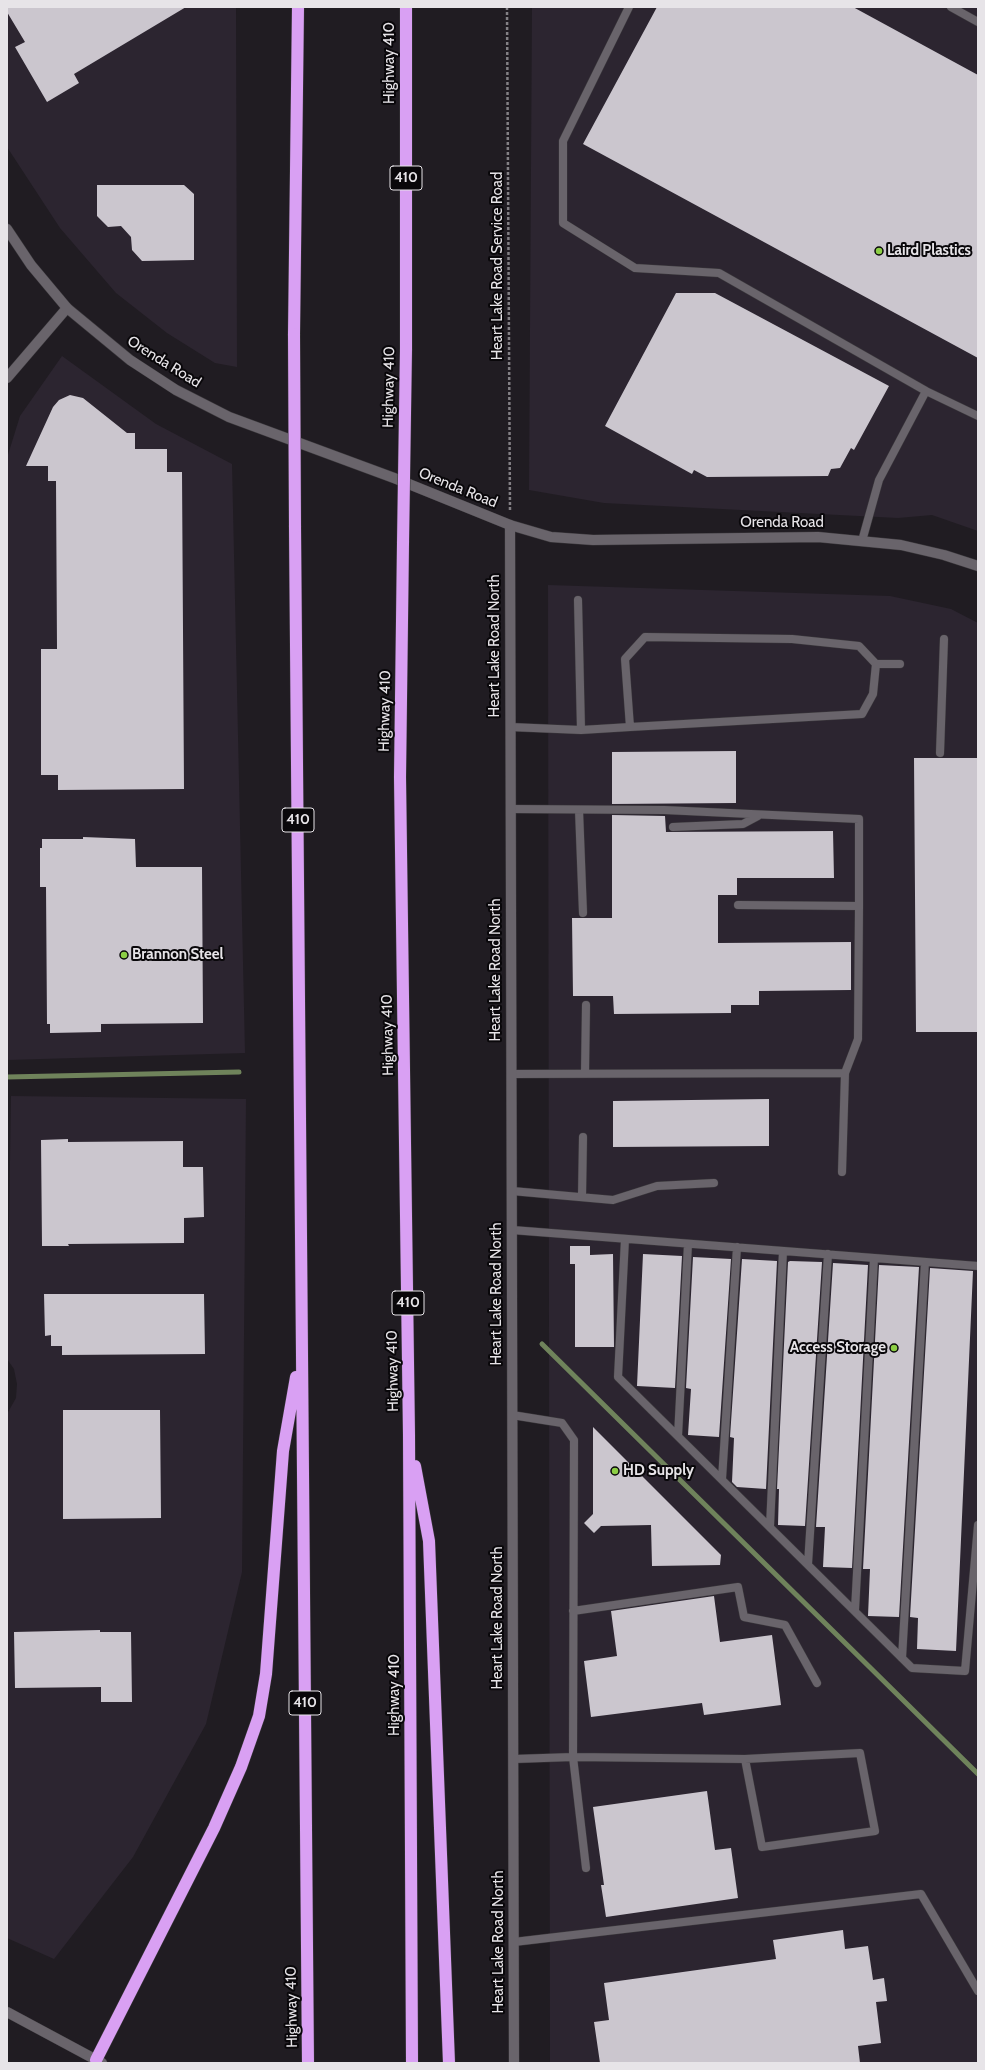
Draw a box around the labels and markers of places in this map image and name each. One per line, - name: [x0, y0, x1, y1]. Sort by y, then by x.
- place label: Laird Plastics: [887, 242, 971, 260]
- marker: Laird Plastics: [874, 246, 884, 256]
- place label: Brannon Steel: [132, 946, 223, 964]
- marker: Brannon Steel: [119, 950, 129, 960]
- place label: Access Storage: [790, 1339, 886, 1357]
- marker: Access Storage: [889, 1343, 899, 1353]
- place label: HD Supply: [623, 1462, 694, 1480]
- marker: HD Supply: [610, 1466, 620, 1476]

